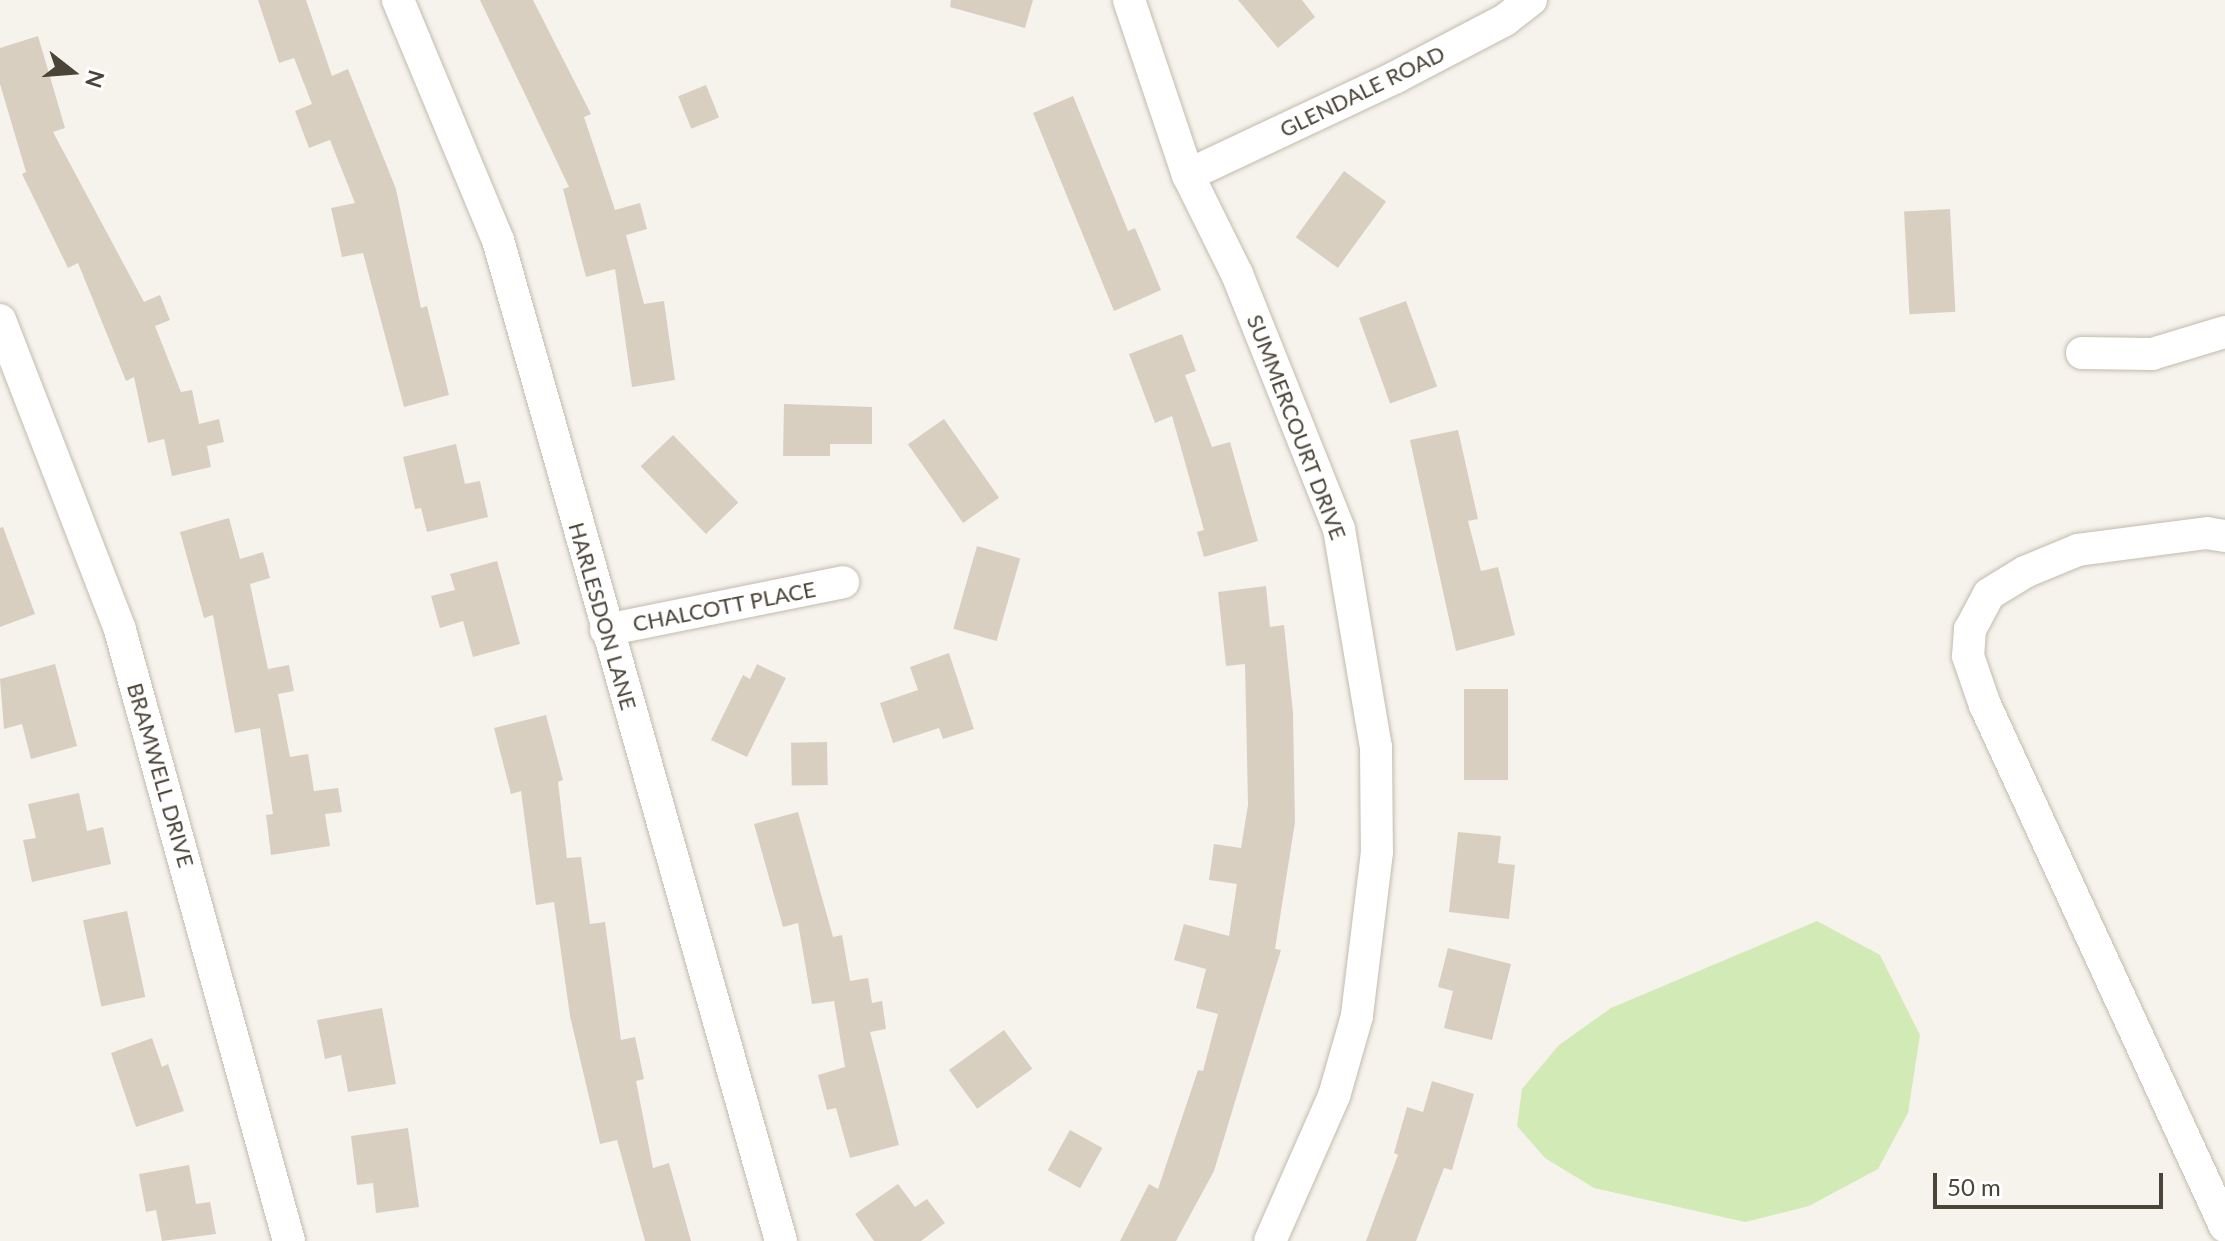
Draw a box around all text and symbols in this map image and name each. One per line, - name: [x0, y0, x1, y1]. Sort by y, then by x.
- north arrow: [32, 32, 112, 112]
- street label: GLENDALE ROAD: [1275, 40, 1449, 142]
- text: N: [80, 67, 111, 91]
- street label: SUMMERCOURT DRIVE: [1242, 310, 1352, 544]
- street label: HARLESDON LANE: [564, 519, 642, 713]
- street label: CHALCOTT PLACE: [630, 575, 818, 637]
- street label: BRAMWELL DRIVE: [122, 679, 200, 871]
- scale bar: [1937, 1157, 2167, 1207]
- text: 50 m: [1947, 1172, 2001, 1201]

